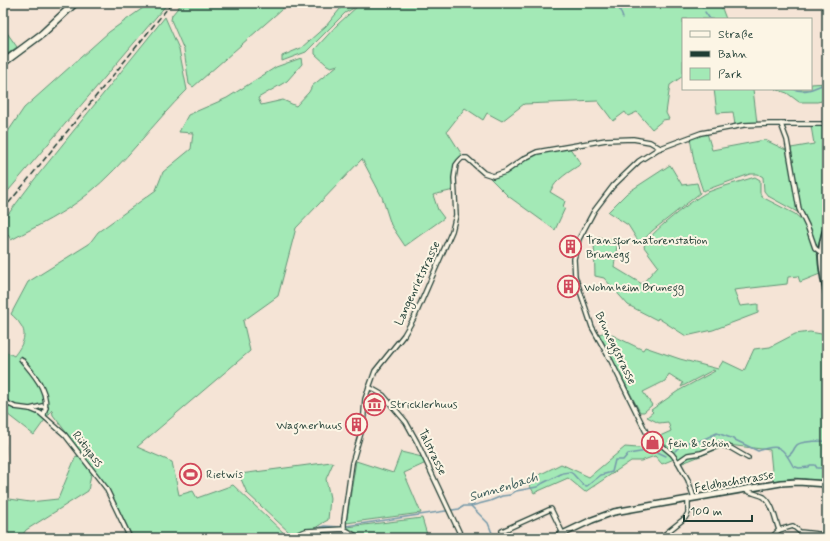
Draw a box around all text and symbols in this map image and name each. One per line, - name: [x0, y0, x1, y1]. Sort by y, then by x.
- legend: [682, 18, 812, 90]
- text: Straße: [718, 27, 753, 43]
- text: Bahn: [718, 47, 748, 63]
- text: Park: [718, 67, 742, 83]
- place label: Transformatorenstation Brunegg: [586, 233, 708, 264]
- building icon: Transformatorenstation Brunegg: [558, 234, 584, 260]
- street label: Langenrietstrasse: [391, 239, 444, 328]
- building icon: Wohnheim Brunegg: [555, 274, 581, 300]
- place label: Wohnheim Brunegg: [584, 280, 684, 297]
- street label: Bruneggstrasse: [590, 309, 640, 388]
- museum icon: Stricklerhuus: [362, 391, 388, 417]
- place label: Stricklerhuus: [390, 397, 458, 413]
- building icon: Wagnerhuus: [344, 412, 370, 438]
- place label: Wagnerhuus: [276, 418, 342, 435]
- street label: Talstrasse: [414, 427, 450, 478]
- street label: Rütigass: [68, 428, 106, 471]
- shop icon: fein & schön: [639, 430, 665, 456]
- place label: fein & schön: [668, 436, 729, 452]
- sports icon: Rietwis: [178, 461, 204, 487]
- place label: Rietwis: [206, 467, 244, 483]
- street label: Feldbachstrasse: [693, 467, 775, 497]
- water label: Sunnenbach: [467, 469, 540, 506]
- scale bar: [684, 497, 752, 523]
- text: 100 m: [690, 504, 722, 520]

